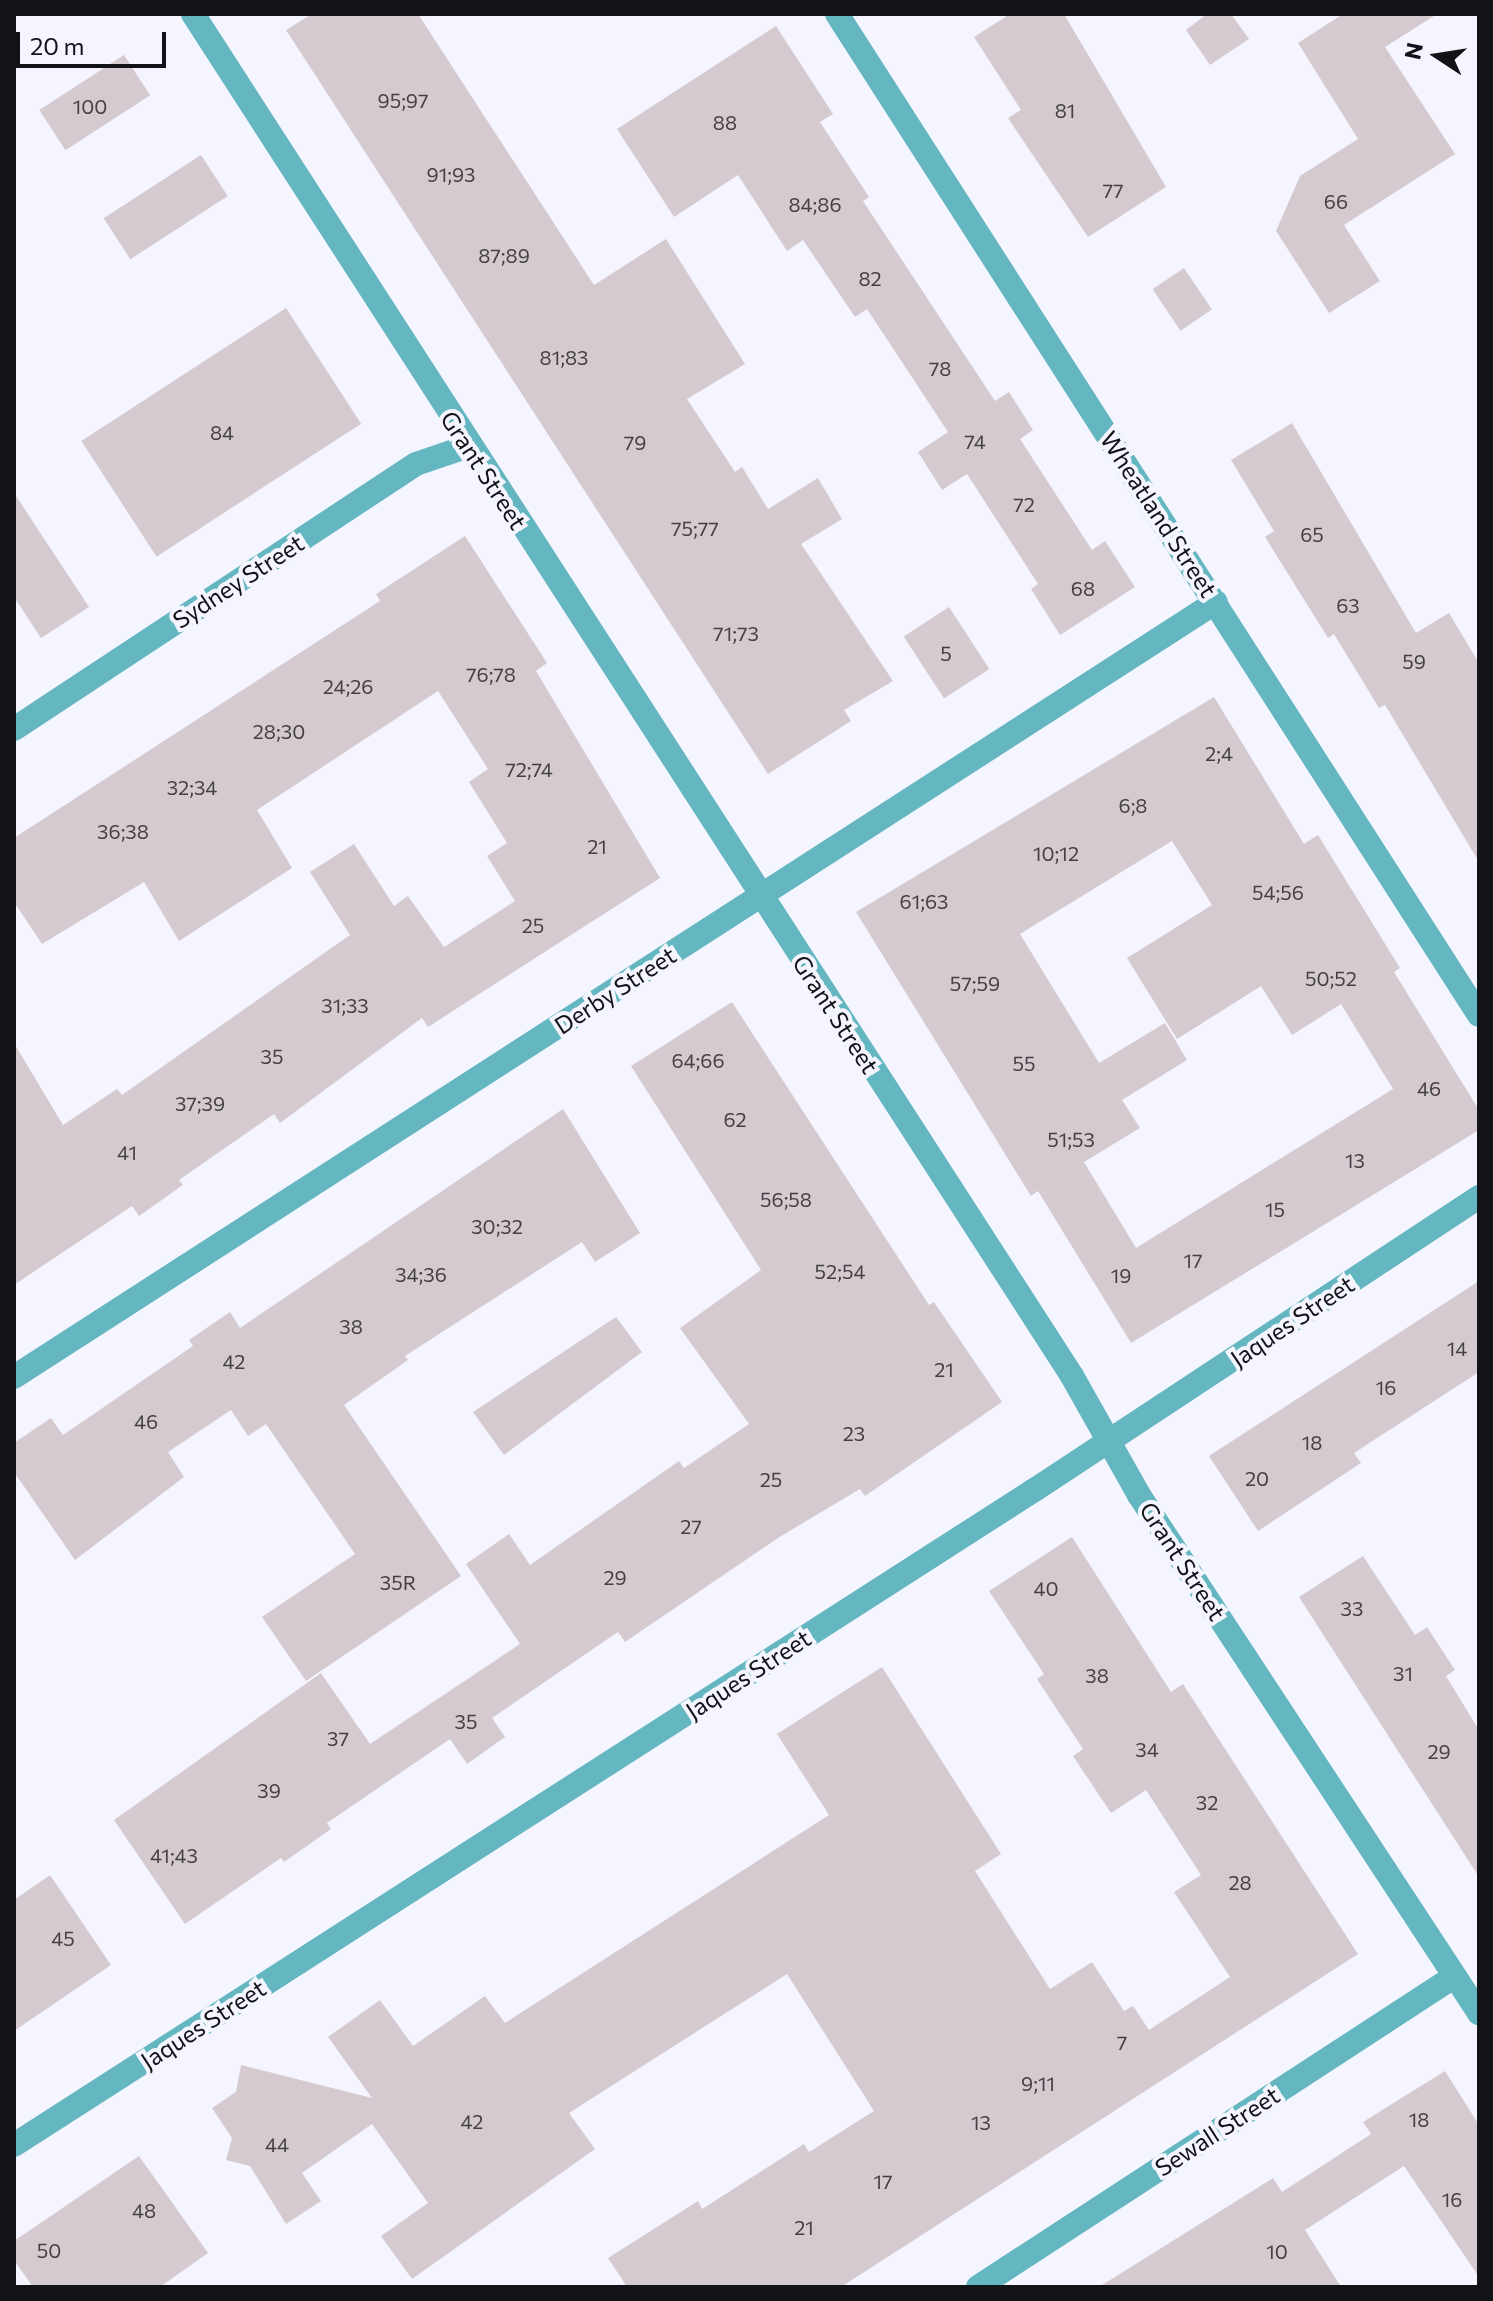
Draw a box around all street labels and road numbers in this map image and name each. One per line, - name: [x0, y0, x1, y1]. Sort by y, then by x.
- street label: Grant Street: [435, 405, 533, 535]
- street label: Wheatland Street: [1095, 426, 1223, 602]
- street label: Sydney Street: [167, 528, 309, 634]
- street label: Derby Street: [549, 940, 681, 1040]
- street label: Grant Street: [787, 949, 885, 1079]
- street label: Jaques Street: [1225, 1269, 1359, 1373]
- street label: Grant Street: [1134, 1496, 1232, 1626]
- street label: Jaques Street: [680, 1623, 816, 1725]
- street label: Jaques Street: [135, 1973, 271, 2075]
- street label: Sewall Street: [1149, 2080, 1285, 2182]

